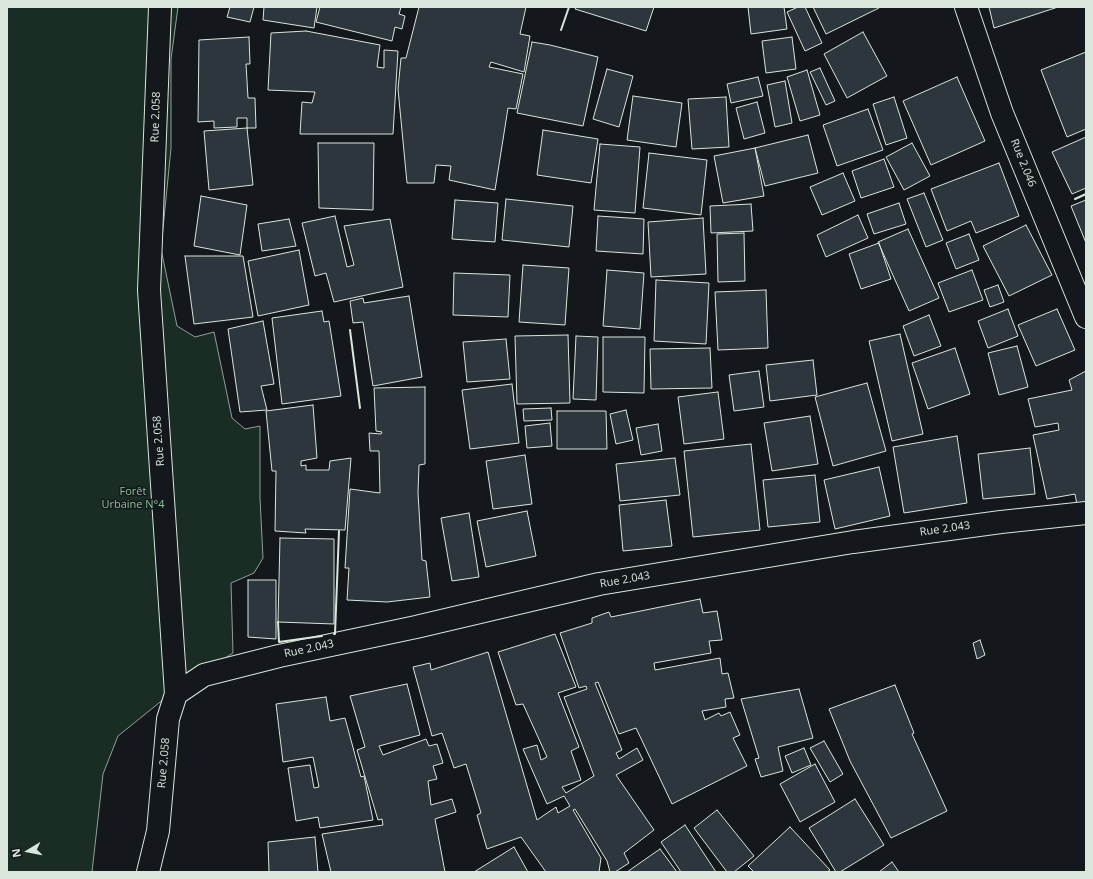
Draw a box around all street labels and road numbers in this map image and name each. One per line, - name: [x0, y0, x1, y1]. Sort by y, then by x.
- street label: Rue 2.058: [149, 91, 163, 143]
- street label: Rue 2.046: [1007, 137, 1039, 189]
- street label: Rue 2.058: [151, 415, 167, 467]
- street label: Rue 2.043: [919, 519, 971, 539]
- street label: Rue 2.043: [599, 569, 651, 591]
- street label: Rue 2.043: [283, 637, 335, 661]
- street label: Rue 2.058: [155, 737, 173, 789]

